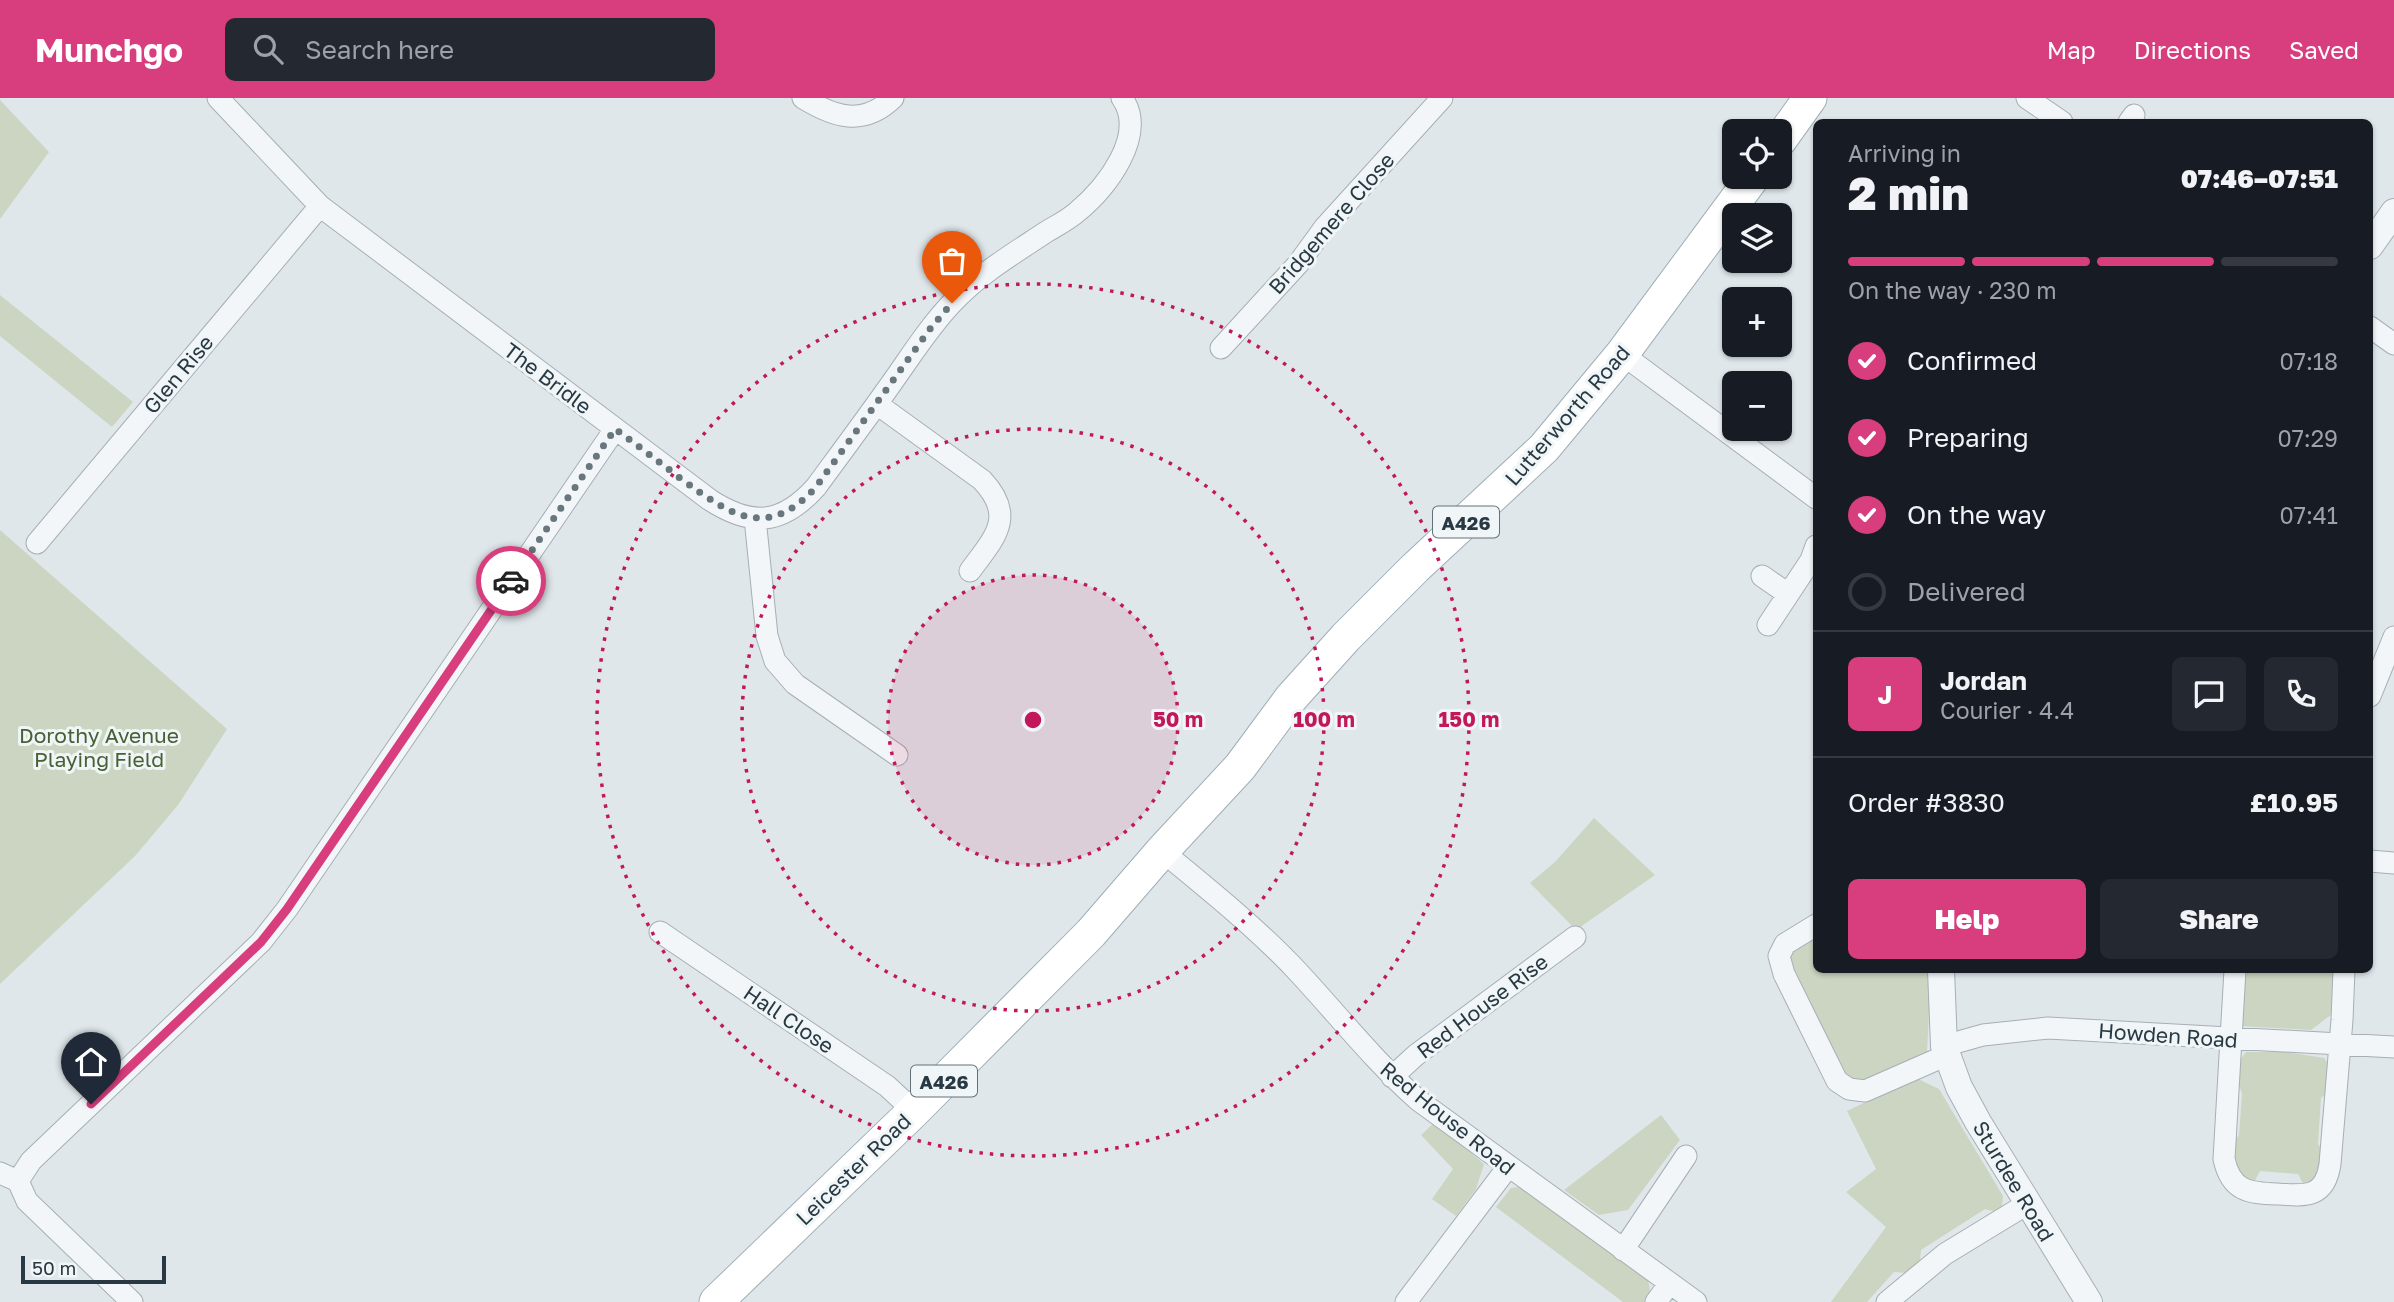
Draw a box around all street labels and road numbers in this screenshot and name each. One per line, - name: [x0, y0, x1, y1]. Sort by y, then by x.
- street label: Bridgemere Close: [1263, 147, 1399, 299]
- street label: Glen Rise: [138, 329, 218, 419]
- street label: The Bridle: [499, 337, 597, 419]
- street label: Lutterworth Road: [1499, 339, 1635, 491]
- road number: A426: [1433, 506, 1499, 538]
- street label: Red House Rise: [1411, 948, 1553, 1064]
- street label: Hall Close: [739, 979, 839, 1059]
- street label: Howden Road: [2097, 1017, 2239, 1053]
- street label: Red House Road: [1375, 1056, 1521, 1180]
- road number: A426: [911, 1065, 977, 1096]
- street label: Leicester Road: [790, 1108, 916, 1230]
- street label: Sturdee Road: [1968, 1116, 2060, 1246]

